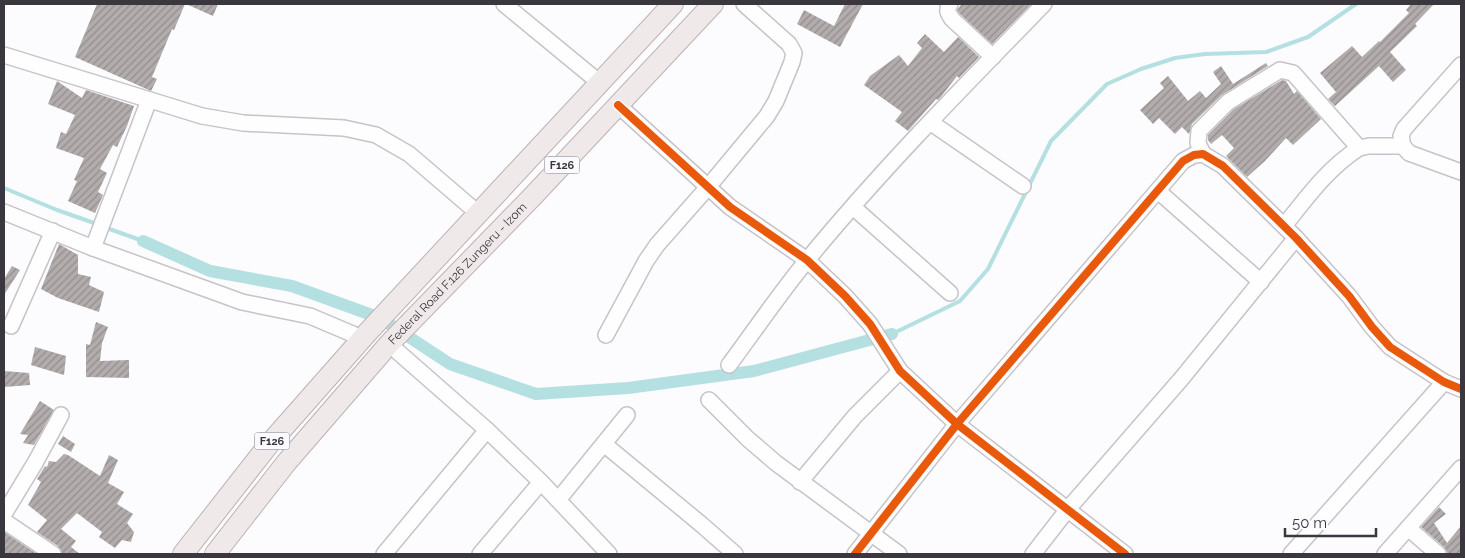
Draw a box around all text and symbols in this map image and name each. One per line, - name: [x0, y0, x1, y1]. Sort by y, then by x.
- road number: F126: [544, 156, 580, 174]
- street label: Federal Road F.126 Zungeru - Izom: [385, 200, 530, 347]
- road number: F126: [254, 432, 290, 450]
- scale bar: [1285, 506, 1376, 538]
- text: 50 m: [1292, 514, 1327, 532]

